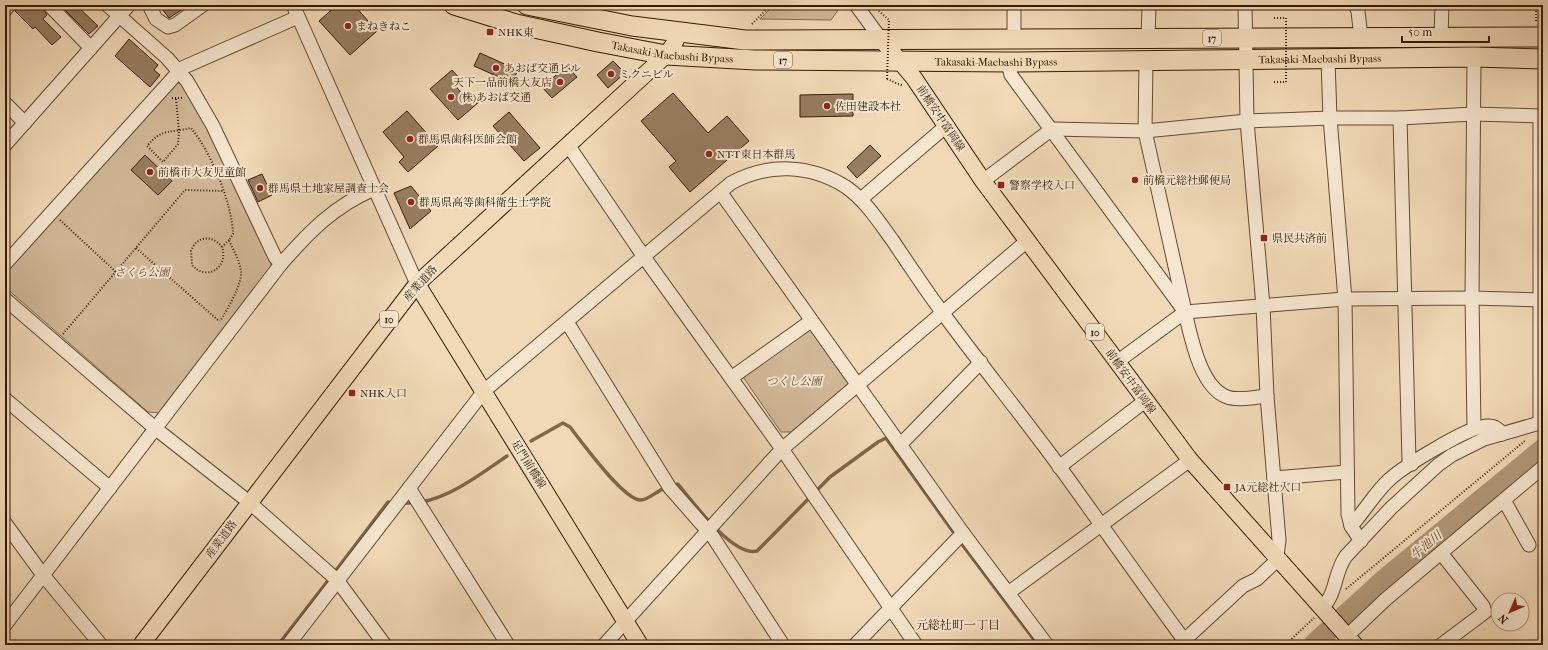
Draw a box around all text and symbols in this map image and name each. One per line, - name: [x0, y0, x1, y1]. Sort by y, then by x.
- scale bar: [1402, 18, 1489, 44]
- place label: まねきねこ: [356, 20, 411, 33]
- marker: まねきねこ: [343, 21, 353, 31]
- text: 50 m: [1408, 25, 1432, 39]
- place label: NHK東: [498, 26, 534, 39]
- marker: NHK東: [485, 27, 495, 37]
- road number: 17: [1203, 30, 1221, 46]
- street label: Takasaki-Maebashi Bypass: [610, 39, 734, 66]
- road number: 17: [774, 52, 792, 68]
- street label: Takasaki-Maebashi Bypass: [1258, 52, 1381, 66]
- street label: Takasaki-Maebashi Bypass: [934, 55, 1057, 69]
- place label: あおば交通ビル: [504, 62, 581, 75]
- marker: あおば交通ビル: [491, 63, 501, 73]
- place label: ミクニビル: [619, 68, 674, 81]
- marker: ミクニビル: [606, 69, 616, 79]
- place label: 天下一品前橋大友店: [453, 76, 552, 89]
- marker: 天下一品前橋大友店: [555, 77, 565, 87]
- street label: 前橋安中富岡線: [914, 83, 968, 154]
- place label: (株)あおば交通: [459, 91, 531, 104]
- marker: (株)あおば交通: [446, 92, 456, 102]
- place label: 佐田建設本社: [835, 100, 901, 113]
- marker: 佐田建設本社: [822, 101, 832, 111]
- place label: 群馬県歯科医師会館: [418, 133, 517, 146]
- marker: 群馬県歯科医師会館: [405, 134, 415, 144]
- place label: NTT東日本群馬: [717, 148, 795, 161]
- marker: NTT東日本群馬: [704, 149, 714, 159]
- place label: 前橋市大友児童館: [158, 166, 246, 179]
- marker: 前橋市大友児童館: [145, 167, 155, 177]
- place label: 前橋元総社郵便局: [1143, 174, 1231, 187]
- marker: 前橋元総社郵便局: [1130, 175, 1140, 185]
- place label: 警察学校入口: [1009, 179, 1075, 192]
- marker: 警察学校入口: [996, 180, 1006, 190]
- place label: 群馬県土地家屋調査士会: [268, 182, 389, 195]
- marker: 群馬県土地家屋調査士会: [255, 183, 265, 193]
- place label: 群馬県高等歯科衛生士学院: [419, 196, 551, 209]
- marker: 群馬県高等歯科衛生士学院: [406, 197, 416, 207]
- place label: 県民共済前: [1272, 232, 1327, 245]
- marker: 県民共済前: [1259, 233, 1269, 243]
- street label: 産業道路: [401, 263, 440, 304]
- park label: さくら公園: [115, 266, 171, 279]
- road number: 10: [380, 311, 398, 327]
- road number: 10: [1086, 324, 1104, 340]
- street label: 前橋安中富岡線: [1103, 346, 1158, 416]
- park label: つくし公園: [767, 375, 823, 388]
- place label: NHK入口: [360, 387, 407, 400]
- marker: NHK入口: [347, 388, 357, 398]
- street label: 足門前橋線: [508, 437, 549, 491]
- place label: JA元総社入口: [1234, 481, 1301, 494]
- marker: JA元総社入口: [1222, 482, 1232, 492]
- street label: 産業道路: [203, 518, 240, 561]
- water label: 牛池川: [1408, 527, 1446, 562]
- north arrow: [1490, 592, 1530, 632]
- text: N: [1495, 611, 1511, 626]
- district label: 元総社町一丁目: [916, 618, 1000, 632]

